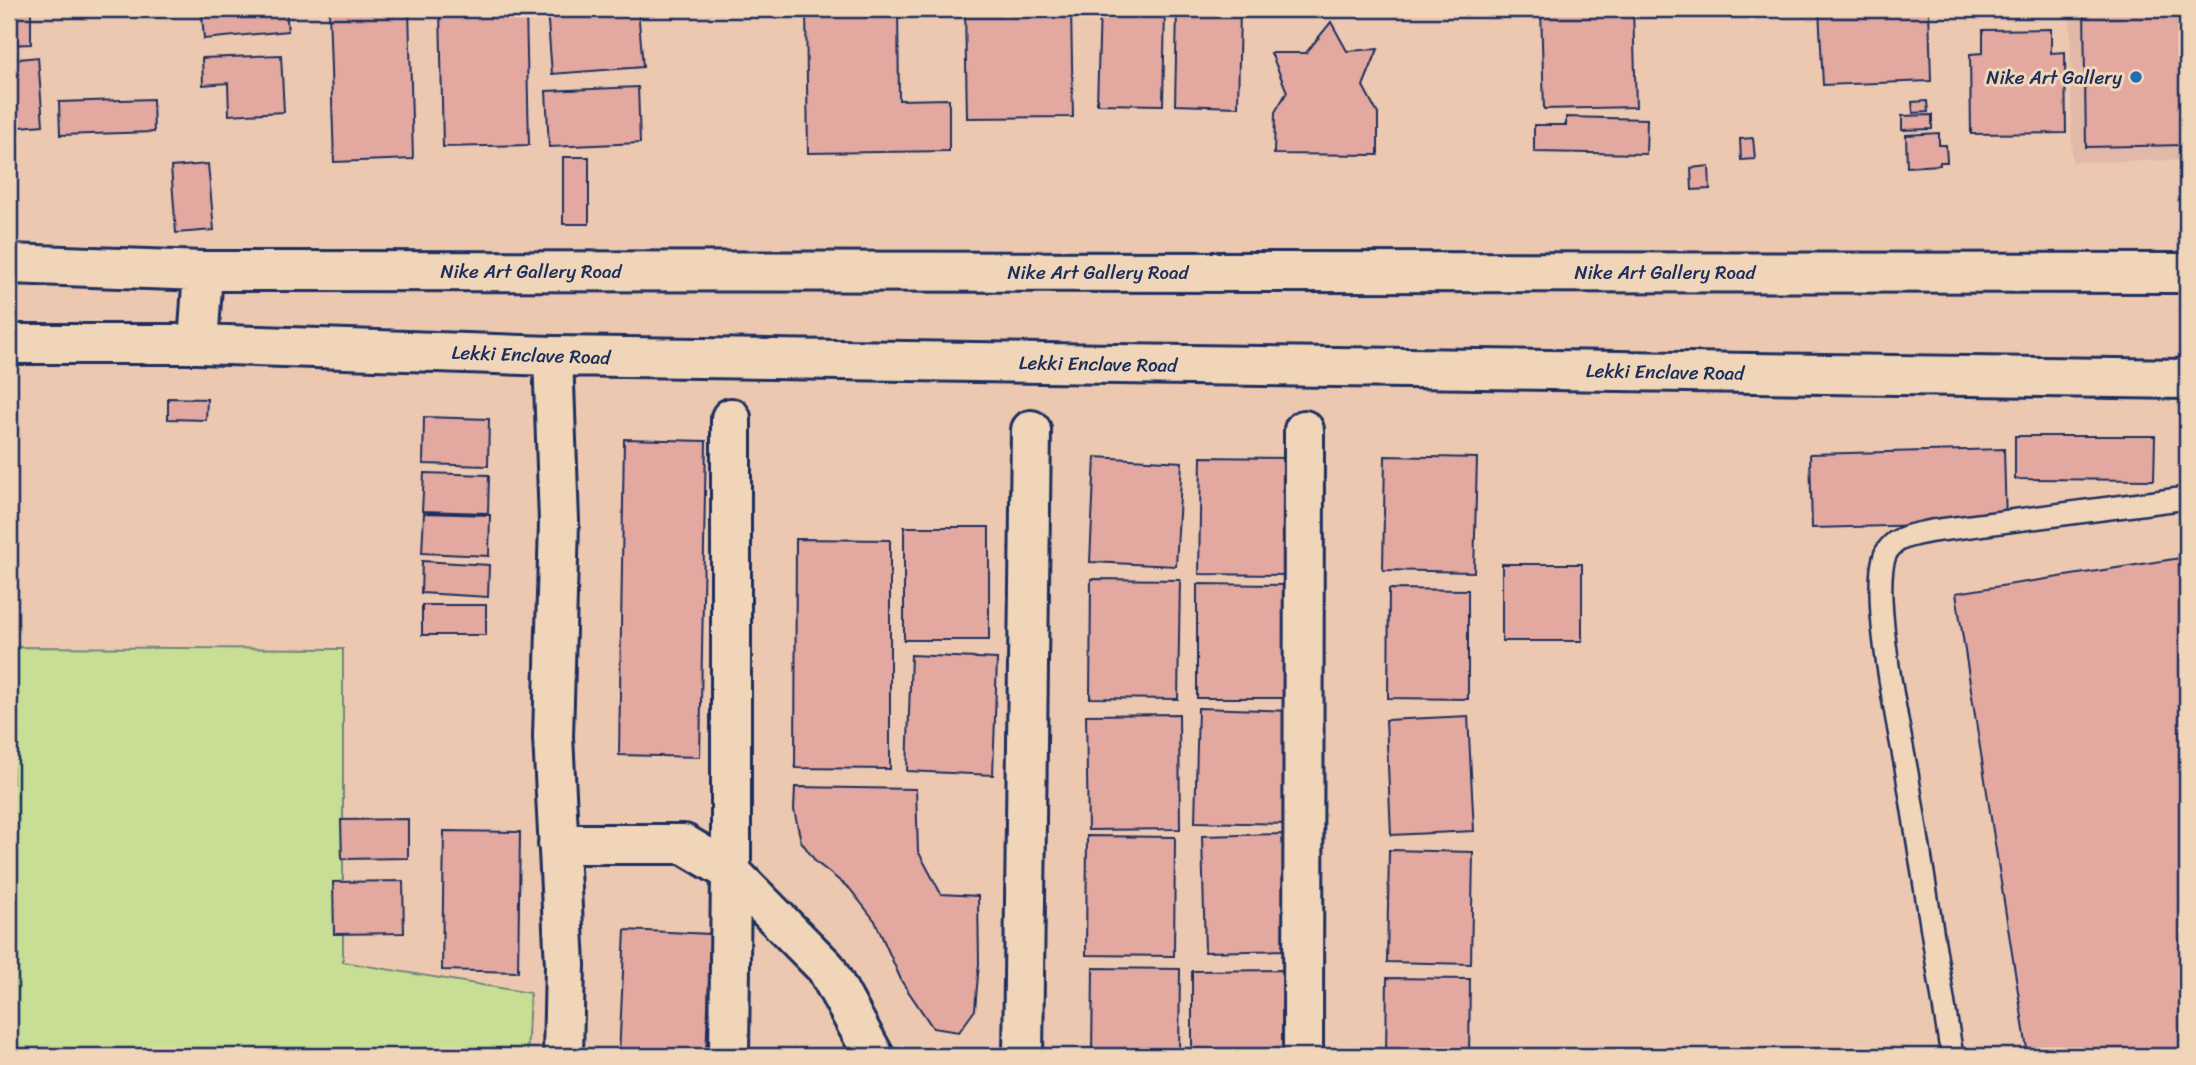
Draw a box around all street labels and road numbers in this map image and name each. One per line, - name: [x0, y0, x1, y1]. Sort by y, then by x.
- street label: Nike Art Gallery Road: [440, 255, 623, 288]
- street label: Nike Art Gallery Road: [1007, 256, 1190, 289]
- street label: Nike Art Gallery Road: [1574, 256, 1757, 289]
- street label: Lekki Enclave Road: [451, 336, 613, 374]
- street label: Lekki Enclave Road: [1018, 346, 1179, 382]
- street label: Lekki Enclave Road: [1585, 354, 1746, 390]

